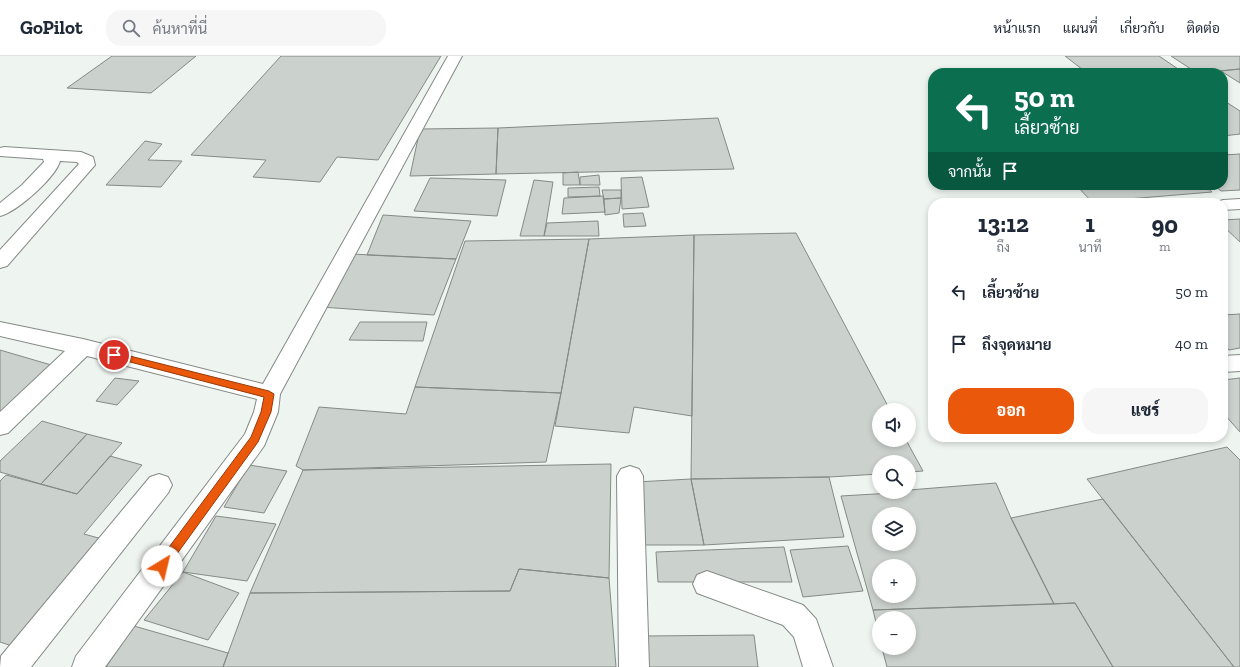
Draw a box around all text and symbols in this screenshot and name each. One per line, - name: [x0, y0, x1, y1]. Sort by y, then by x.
- search box: [106, 10, 386, 46]
- text: GoPilot: [20, 16, 82, 39]
- icon: search: [120, 17, 142, 39]
- text: ค้นหาที่นี่: [152, 20, 207, 38]
- text: หน้าแรก: [993, 20, 1041, 37]
- text: แผนที่: [1063, 20, 1098, 37]
- text: เกี่ยวกับ: [1120, 20, 1164, 37]
- text: ติดต่อ: [1186, 20, 1220, 37]
- text: 50 m: [1014, 81, 1075, 114]
- icon: left: [948, 84, 1000, 136]
- text: เลี้ยวซ้าย: [1014, 117, 1080, 139]
- icon: arrive: [999, 160, 1021, 182]
- text: จากนั้น: [948, 163, 991, 181]
- text: 13:12: [978, 209, 1029, 238]
- text: 1: [1085, 209, 1095, 238]
- text: 90: [1152, 210, 1178, 239]
- text: m: [1159, 239, 1170, 254]
- text: ถึง: [997, 240, 1010, 255]
- text: นาที: [1079, 240, 1102, 255]
- icon: left: [948, 281, 970, 303]
- text: 50 m: [1175, 283, 1208, 301]
- text: เลี้ยวซ้าย: [982, 284, 1039, 302]
- icon: arrive: [948, 333, 970, 355]
- text: 40 m: [1175, 335, 1208, 353]
- text: ถึงจุดหมาย: [982, 336, 1052, 354]
- pin: [97, 338, 131, 372]
- icon: arrive: [103, 344, 125, 366]
- button: ออก: [948, 388, 1074, 434]
- button: แชร์: [1082, 388, 1208, 434]
- map controls: [872, 403, 916, 655]
- button: sound: [872, 403, 916, 447]
- button: search: [872, 455, 916, 499]
- button: layers: [872, 507, 916, 551]
- position arrow: [141, 545, 183, 587]
- button: +: [872, 559, 916, 603]
- button: −: [872, 611, 916, 655]

